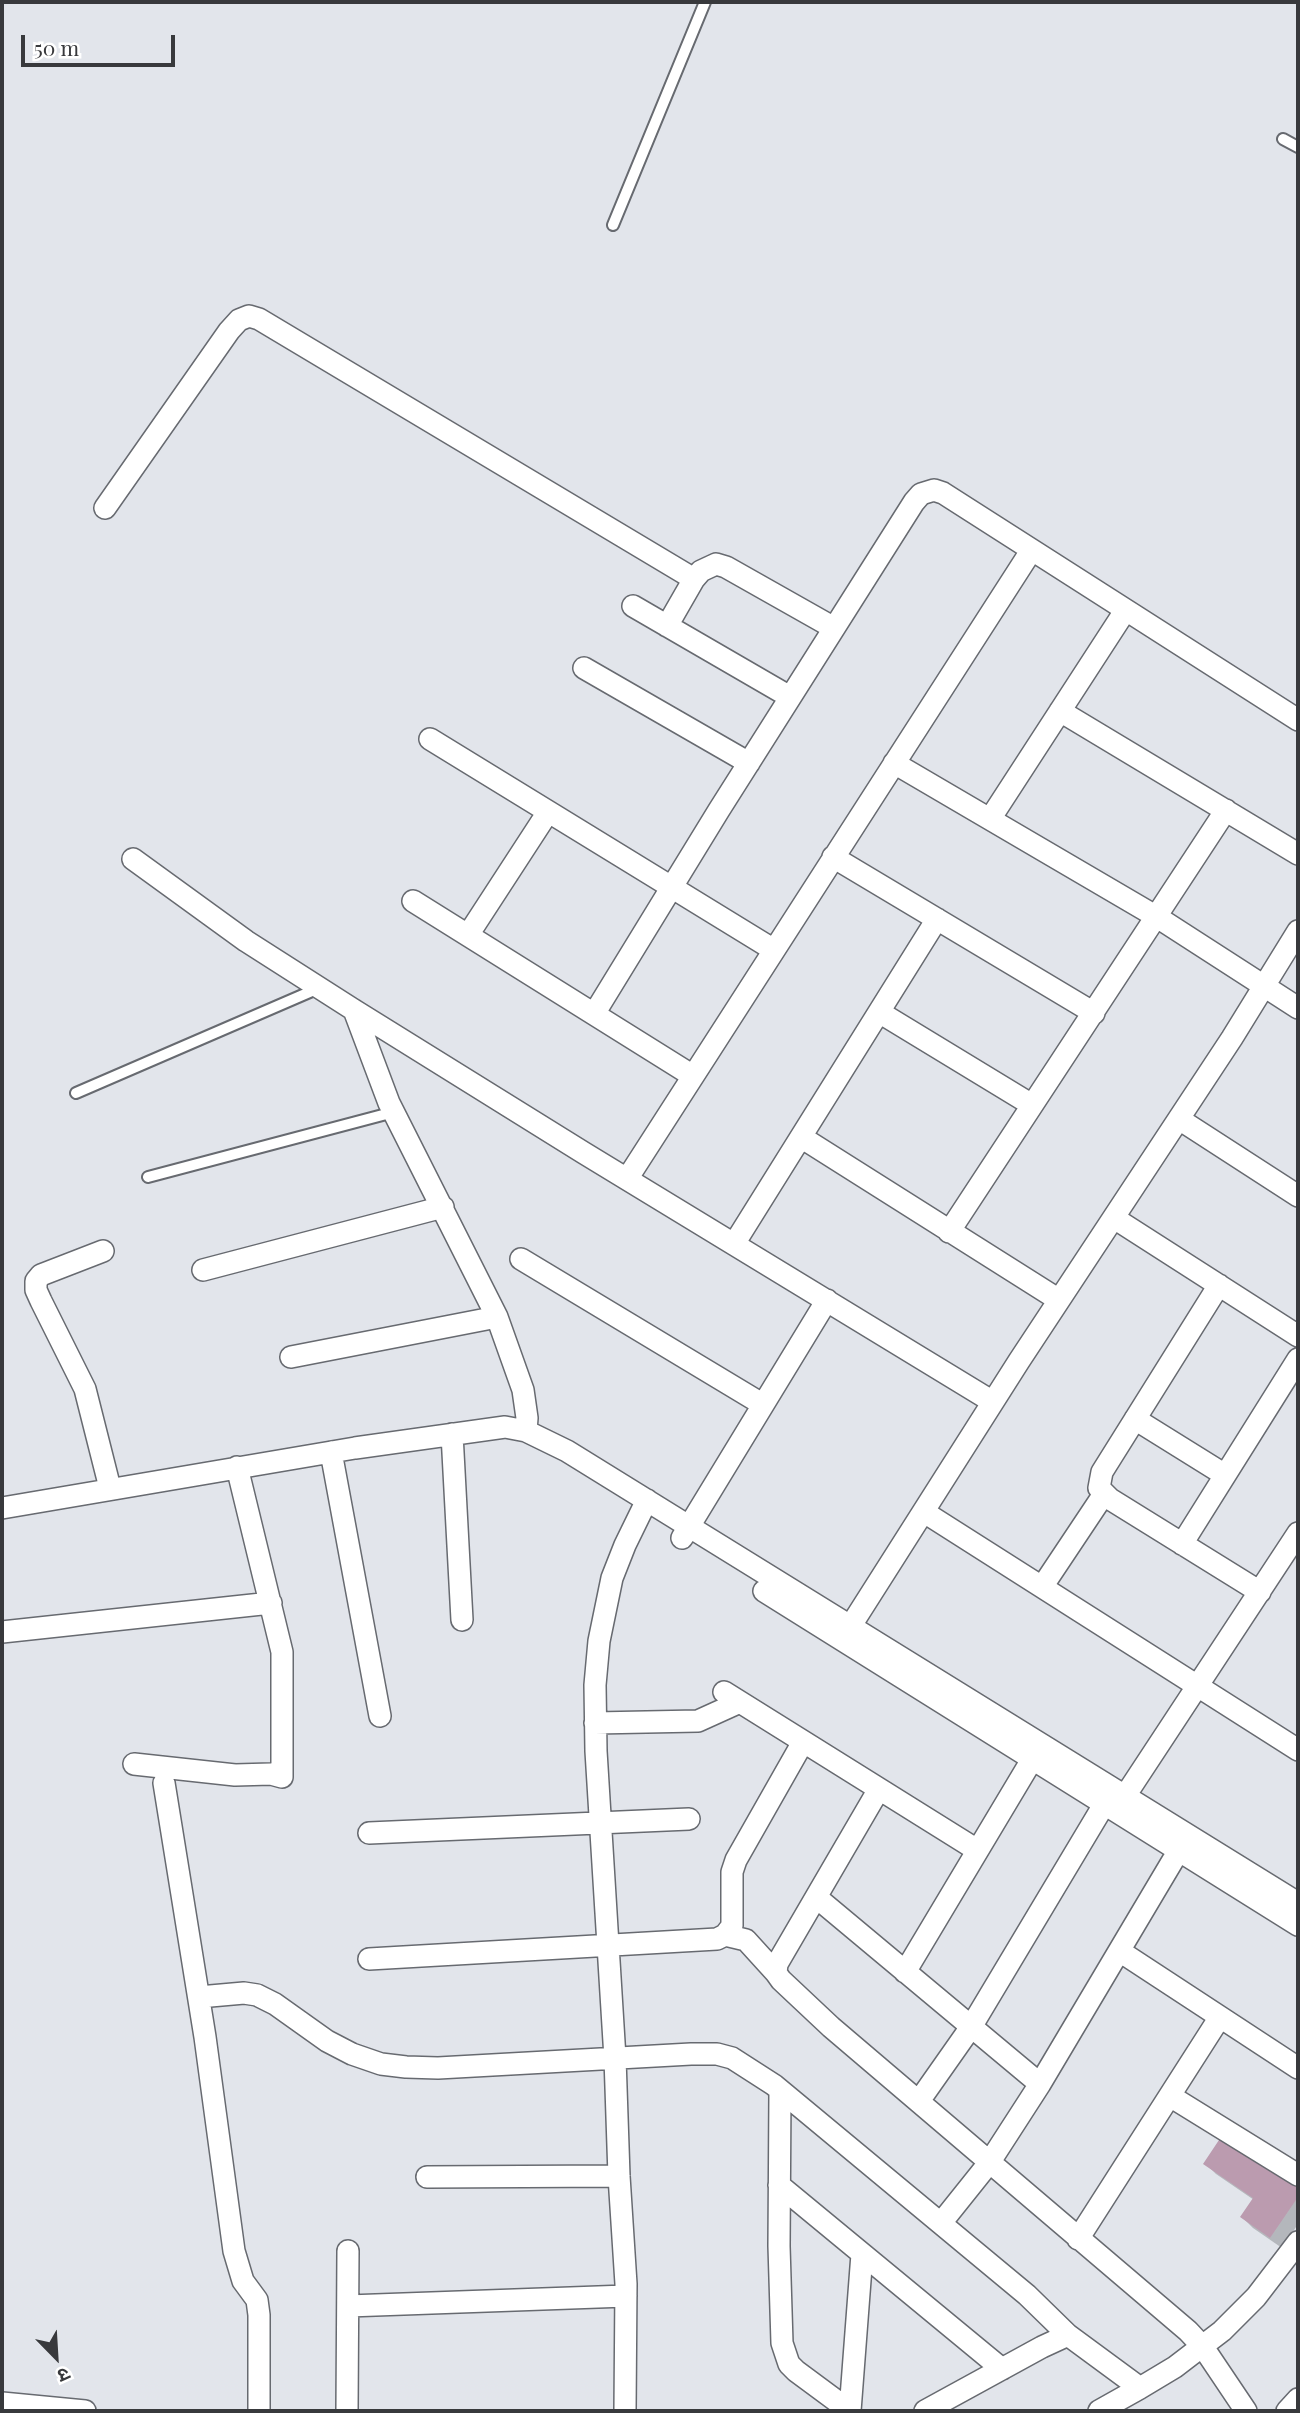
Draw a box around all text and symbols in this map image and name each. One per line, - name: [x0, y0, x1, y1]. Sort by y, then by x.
- scale bar: [24, 21, 178, 65]
- text: 50 m: [34, 33, 79, 61]
- north arrow: [21, 2322, 91, 2392]
- text: उ: [54, 2362, 75, 2390]

